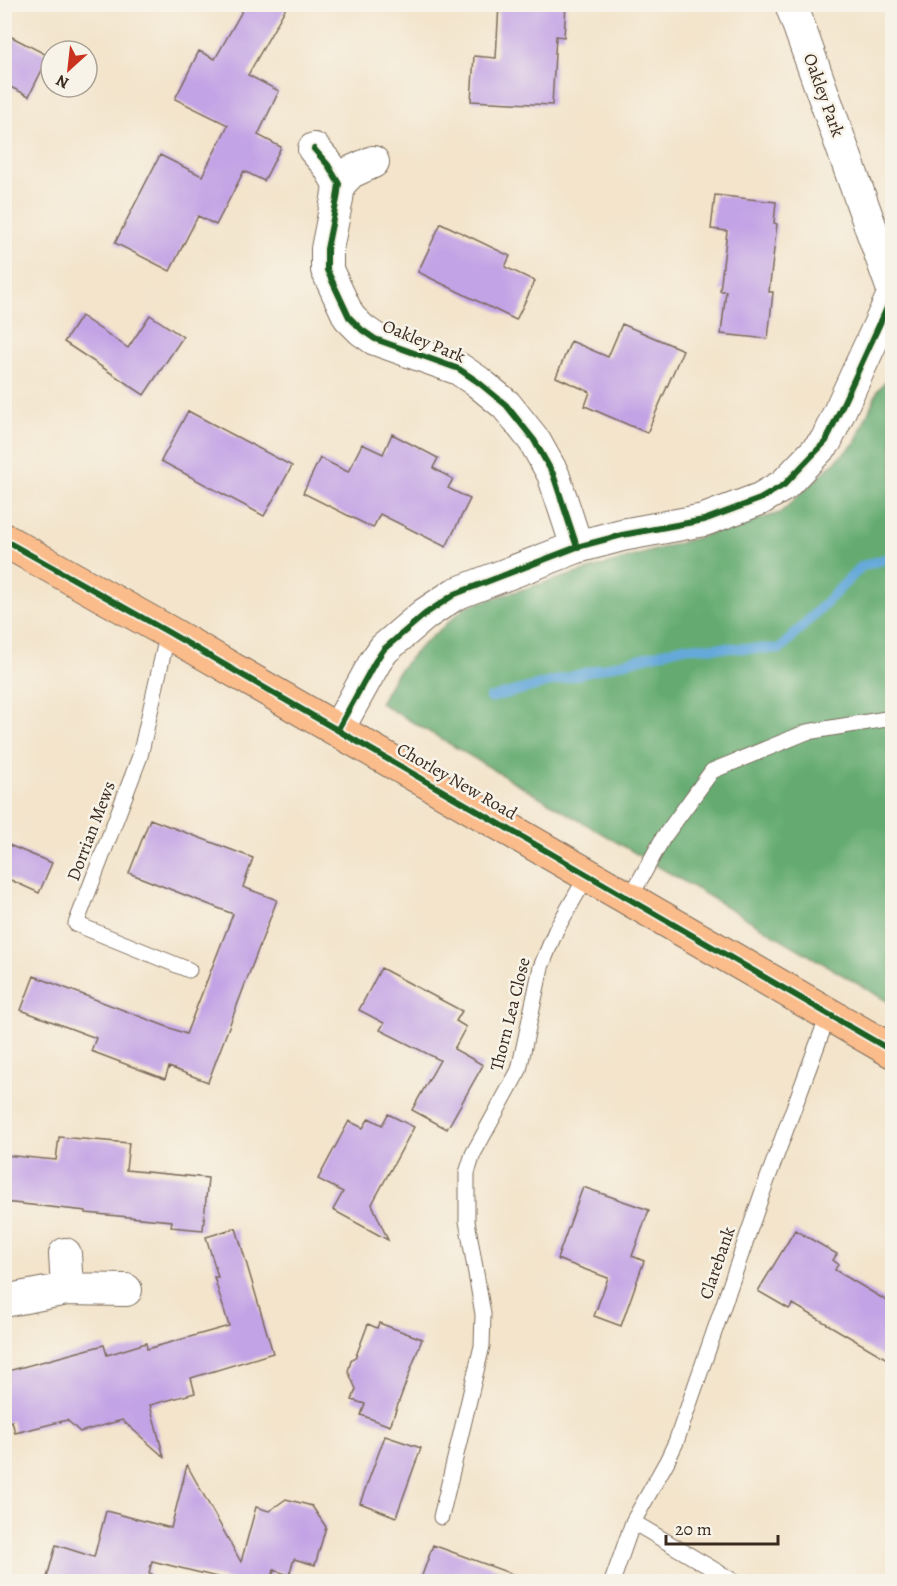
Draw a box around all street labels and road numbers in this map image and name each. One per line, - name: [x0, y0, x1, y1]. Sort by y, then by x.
- street label: Oakley Park: [798, 50, 850, 140]
- street label: Oakley Park: [379, 313, 469, 369]
- street label: Chorley New Road: [392, 737, 522, 825]
- street label: Dorrian Mews: [61, 778, 121, 884]
- street label: Thorn Lea Close: [484, 955, 536, 1073]
- street label: Clarebank: [693, 1224, 741, 1302]

